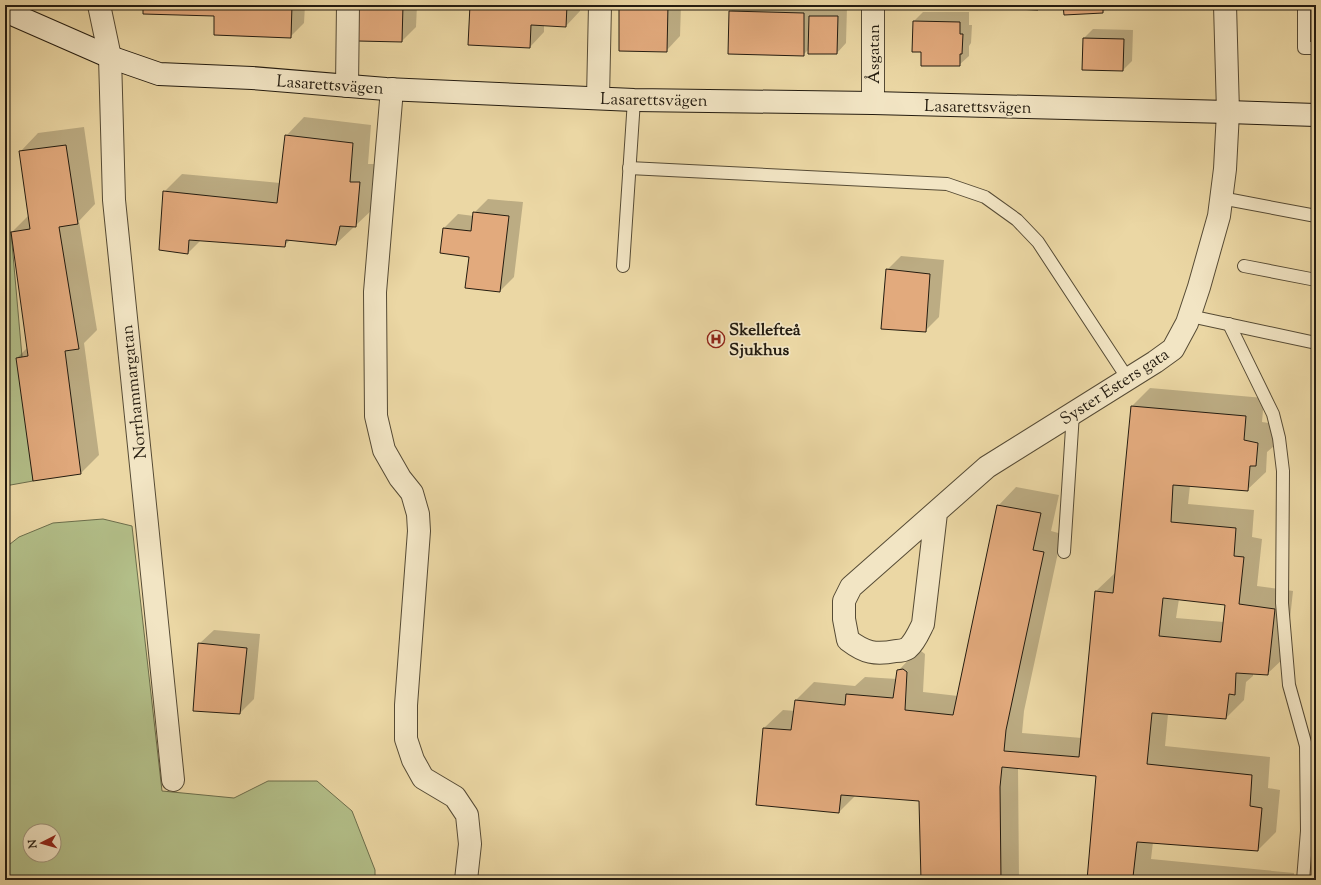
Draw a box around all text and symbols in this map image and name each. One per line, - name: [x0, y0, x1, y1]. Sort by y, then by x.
- street label: Åsgatan: [863, 24, 887, 84]
- street label: Lasarettsvägen: [275, 70, 384, 102]
- street label: Lasarettsvägen: [600, 88, 708, 114]
- street label: Lasarettsvägen: [924, 95, 1032, 121]
- place label: Skellefteå Sjukhus: [729, 319, 801, 363]
- street label: Norrhammargatan: [116, 323, 154, 460]
- hospital icon: Skellefteå Sjukhus: [706, 329, 726, 349]
- street label: Syster Esters gata: [1056, 343, 1175, 432]
- north arrow: [22, 823, 62, 863]
- text: N: [25, 839, 42, 850]

